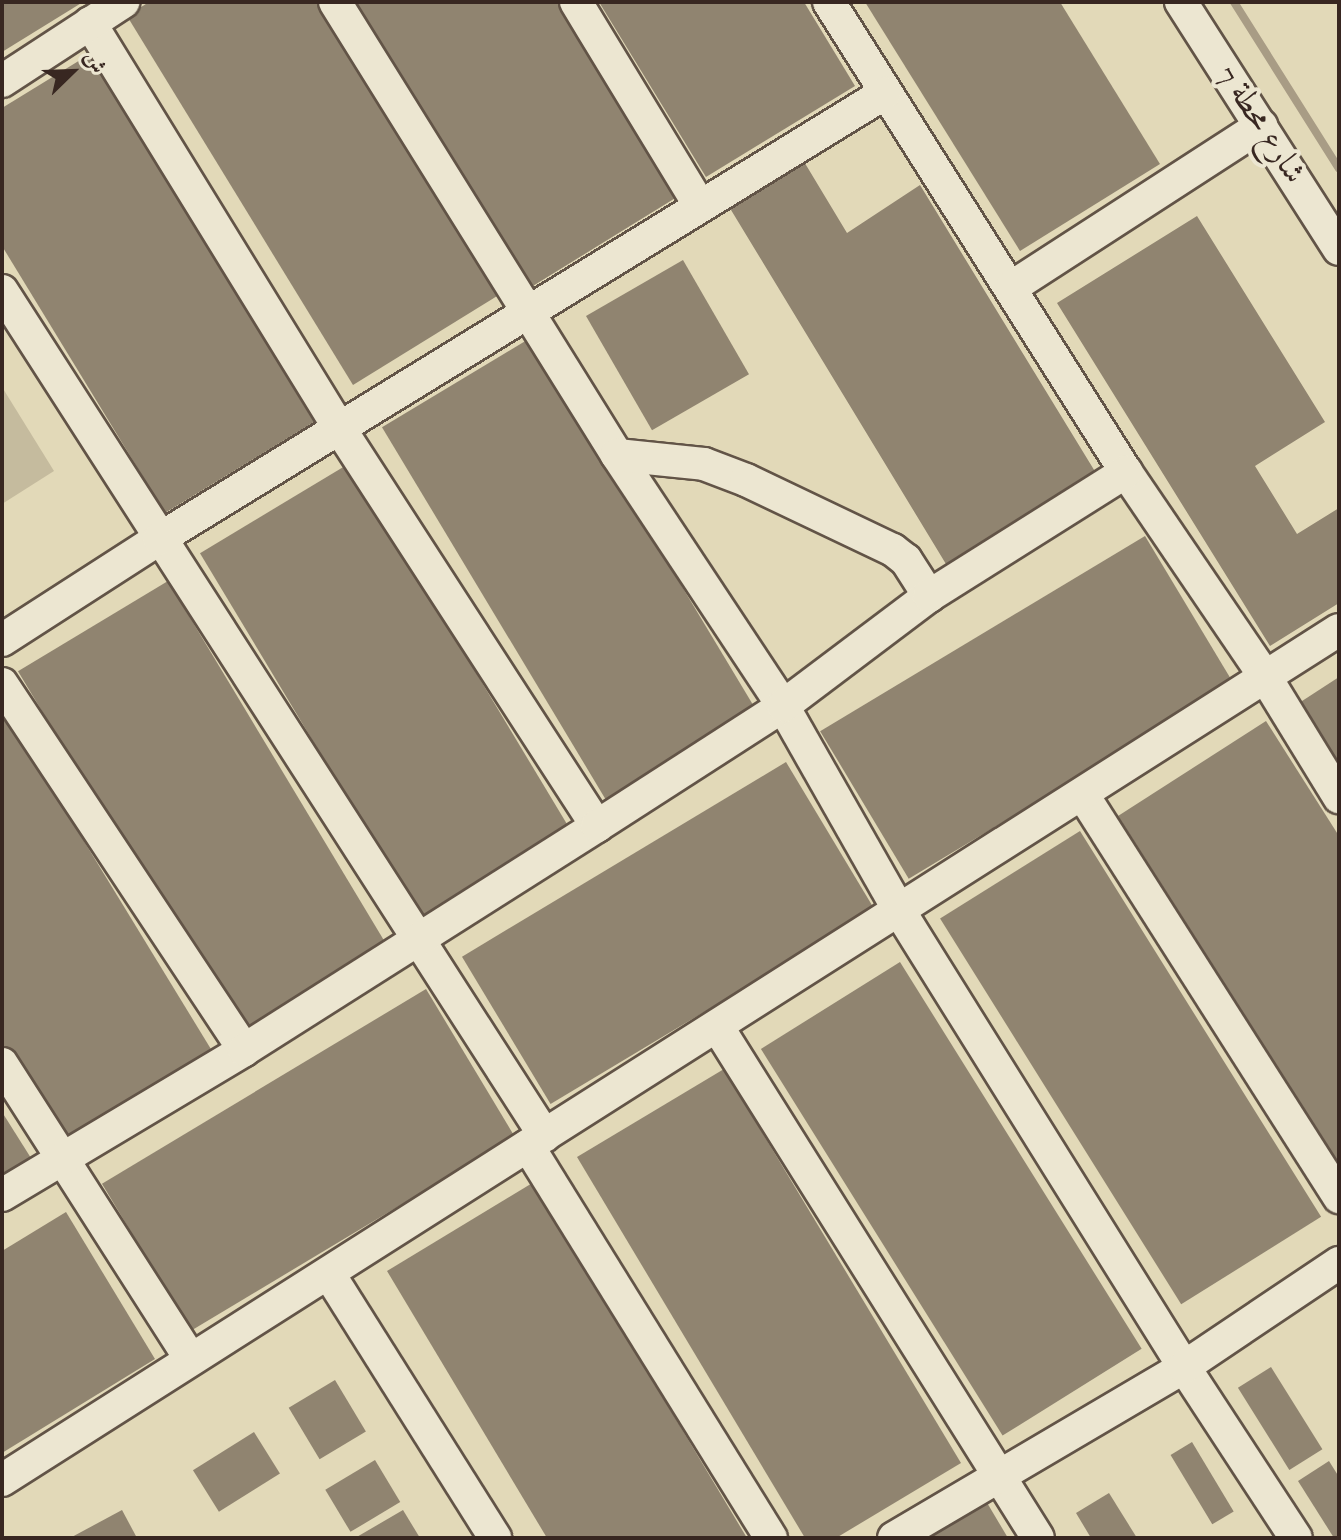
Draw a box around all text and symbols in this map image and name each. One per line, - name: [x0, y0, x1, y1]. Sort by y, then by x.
- north arrow: [32, 32, 112, 112]
- text: ش: [77, 47, 111, 78]
- street label: شارع محطة 7: [1208, 59, 1312, 191]

